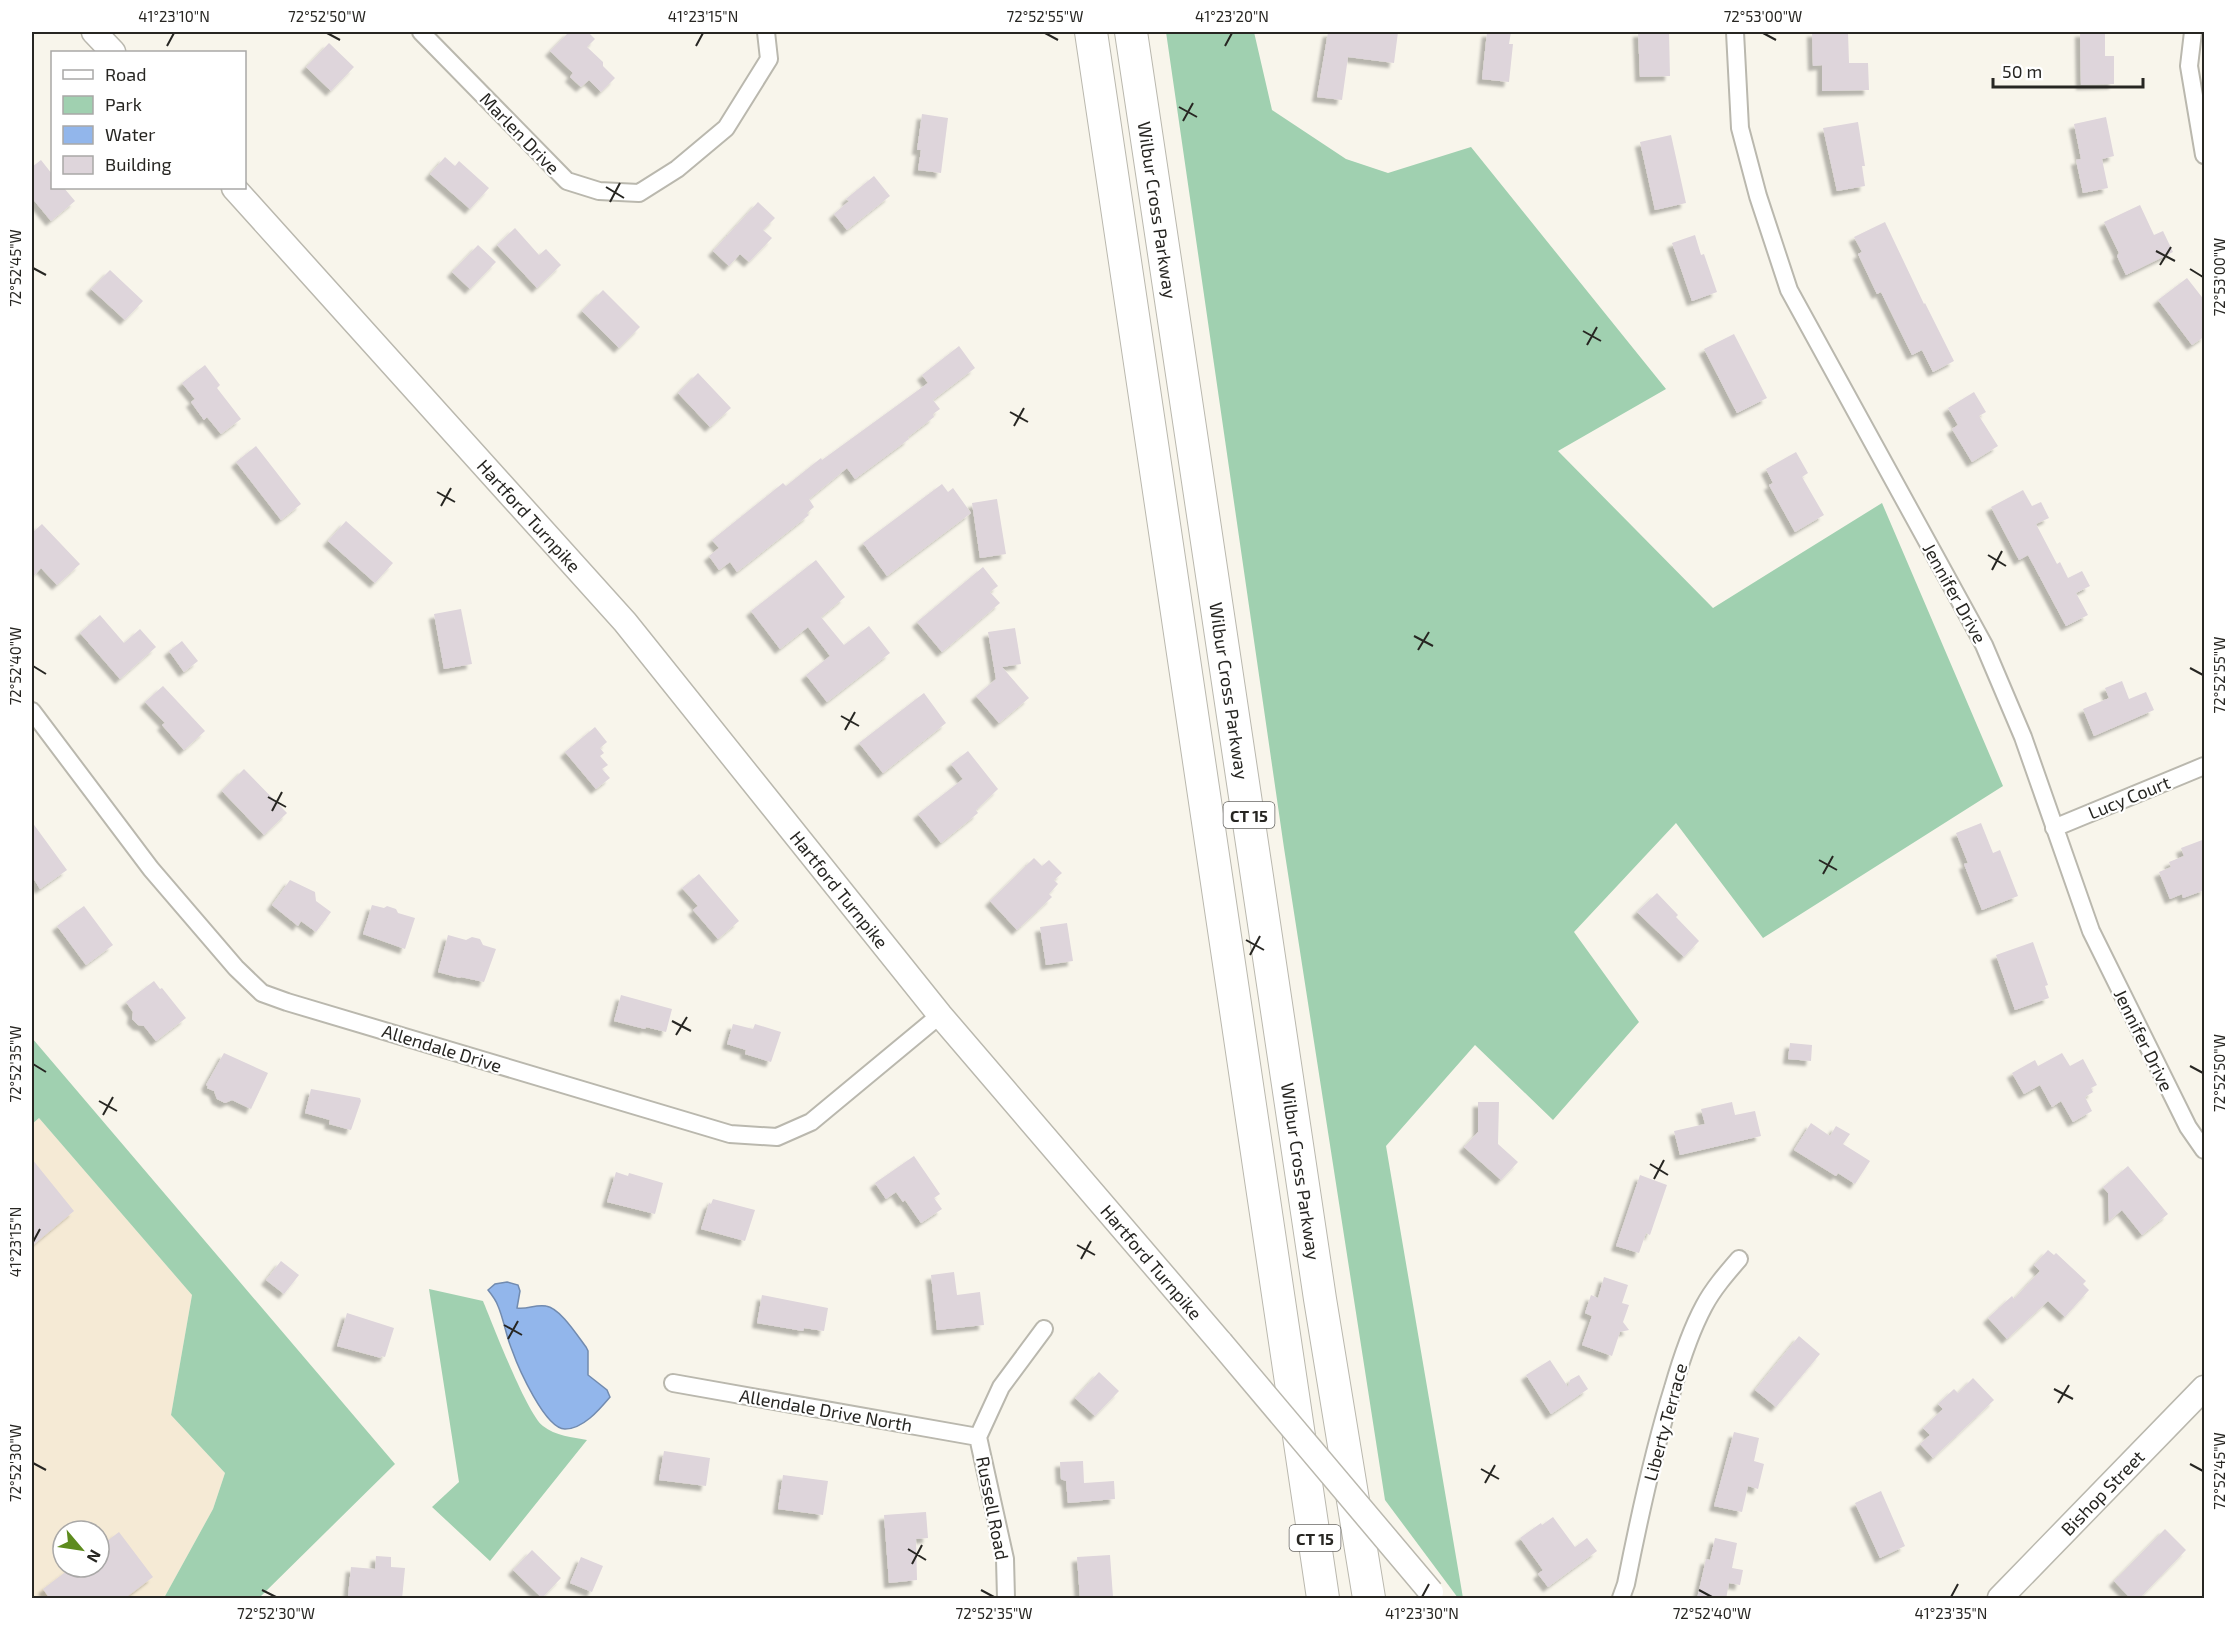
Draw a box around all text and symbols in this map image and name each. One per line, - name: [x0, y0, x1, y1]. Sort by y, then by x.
- text: 41°23'10"N: [138, 7, 210, 25]
- text: 72°52'50"W: [288, 7, 366, 25]
- text: 41°23'15"N: [668, 7, 738, 25]
- text: 72°52'55"W: [1007, 7, 1083, 25]
- text: 41°23'20"N: [1195, 7, 1269, 25]
- text: 72°53'00"W: [1724, 7, 1802, 25]
- legend: [51, 51, 246, 189]
- scale bar: [1993, 51, 2143, 89]
- text: 50 m: [2002, 60, 2042, 82]
- text: Road: [105, 63, 146, 85]
- street label: Marlen Drive: [476, 88, 564, 178]
- text: Park: [105, 93, 142, 115]
- street label: Wilbur Cross Parkway: [1133, 120, 1182, 301]
- text: Water: [105, 123, 155, 145]
- text: Building: [105, 153, 172, 175]
- text: 72°52'45"W: [6, 229, 24, 307]
- text: 72°53'00"W: [2210, 238, 2228, 316]
- street label: Hartford Turnpike: [473, 455, 586, 577]
- street label: Jennifer Drive: [1918, 539, 1992, 647]
- street label: Wilbur Cross Parkway: [1205, 600, 1253, 781]
- text: 72°52'40"W: [6, 627, 24, 705]
- text: 72°52'55"W: [2210, 637, 2228, 713]
- street label: Lucy Court: [2085, 771, 2173, 823]
- road number: CT 15: [1224, 802, 1274, 828]
- street label: Hartford Turnpike: [786, 826, 893, 953]
- street label: Jennifer Drive: [2110, 985, 2178, 1095]
- street label: Allendale Drive: [380, 1019, 504, 1077]
- text: 72°52'35"W: [6, 1025, 24, 1103]
- text: 72°52'50"W: [2210, 1034, 2228, 1112]
- street label: Wilbur Cross Parkway: [1277, 1081, 1325, 1262]
- street label: Hartford Turnpike: [1096, 1200, 1207, 1324]
- text: 41°23'15"N: [6, 1207, 24, 1277]
- street label: Liberty Terrace: [1639, 1361, 1691, 1483]
- street label: Allendale Drive North: [738, 1384, 914, 1436]
- text: 72°52'30"W: [6, 1424, 24, 1502]
- text: 72°52'45"W: [2210, 1432, 2228, 1510]
- street label: Bishop Street: [2056, 1445, 2149, 1540]
- street label: Russell Road: [972, 1454, 1014, 1562]
- north arrow: [51, 1519, 111, 1579]
- road number: CT 15: [1290, 1525, 1340, 1551]
- text: N: [83, 1547, 106, 1566]
- text: 72°52'30"W: [237, 1604, 315, 1622]
- text: 72°52'35"W: [955, 1604, 1033, 1622]
- text: 41°23'30"N: [1385, 1604, 1459, 1622]
- text: 72°52'40"W: [1673, 1604, 1751, 1622]
- text: 41°23'35"N: [1915, 1604, 1987, 1622]

